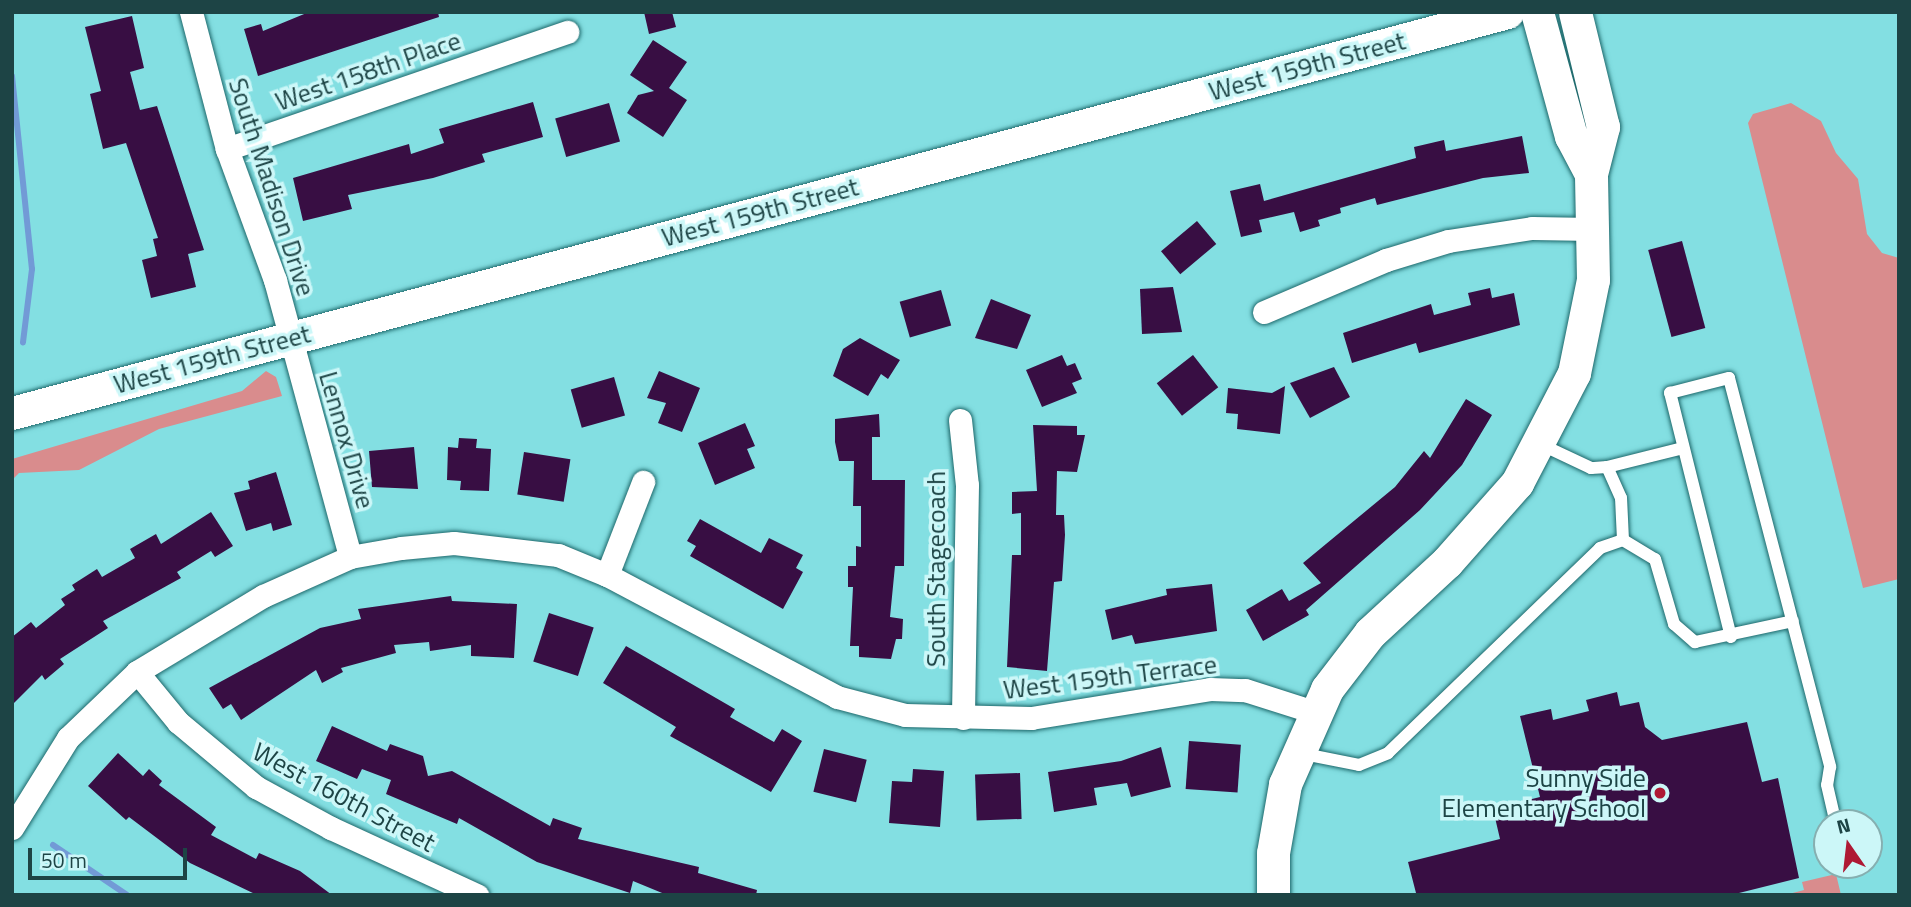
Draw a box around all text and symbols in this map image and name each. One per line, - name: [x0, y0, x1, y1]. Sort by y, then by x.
- street label: West 158th Place: [271, 25, 465, 117]
- street label: West 159th Street: [1205, 25, 1409, 107]
- street label: South Madison Drive: [222, 74, 322, 300]
- street label: West 159th Street: [658, 171, 862, 253]
- street label: West 159th Street: [110, 318, 314, 400]
- street label: Lennox Drive: [313, 368, 381, 512]
- street label: South Stagecoach: [920, 471, 952, 667]
- street label: West 159th Terrace: [1001, 648, 1219, 706]
- street label: West 160th Street: [247, 736, 441, 858]
- place label: Sunny Side Elementary School: [1441, 762, 1646, 824]
- marker: Sunny Side Elementary School: [1652, 785, 1668, 801]
- north arrow: [1813, 809, 1883, 879]
- text: N: [1833, 809, 1853, 841]
- scale bar: [32, 834, 191, 878]
- text: 50 m: [41, 844, 87, 876]

